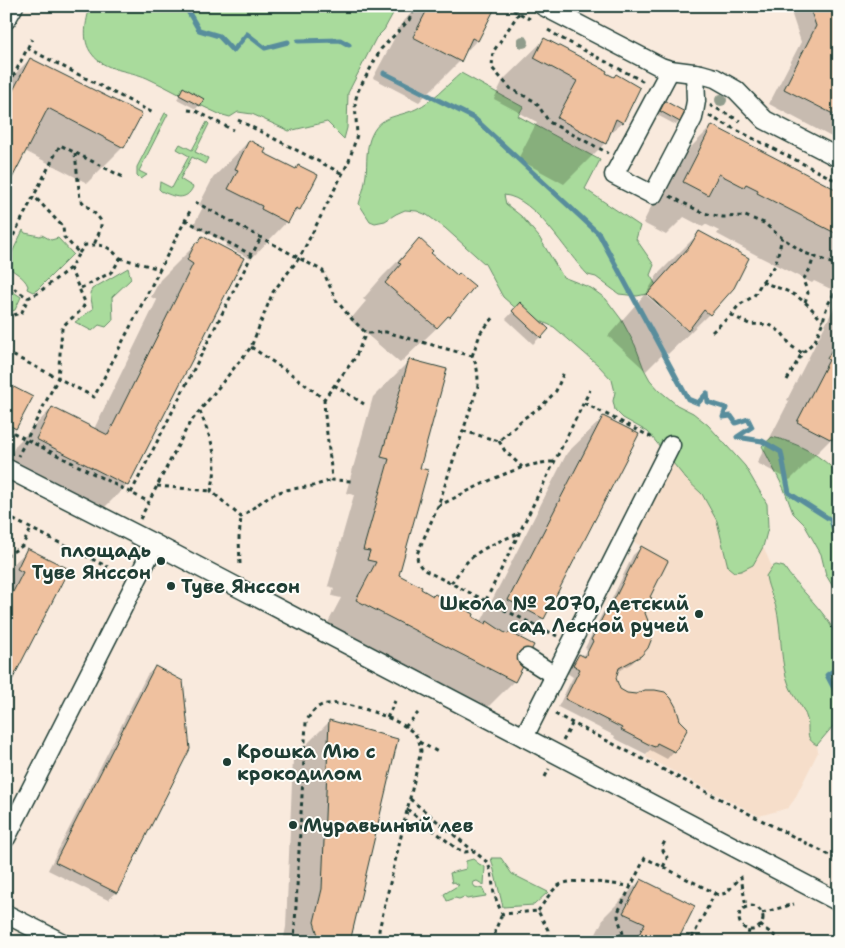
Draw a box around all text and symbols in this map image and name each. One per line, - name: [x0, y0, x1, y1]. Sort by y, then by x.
- place label: площадь Туве Янссон: [32, 538, 151, 585]
- marker: площадь Туве Янссон: [155, 555, 167, 567]
- place label: Туве Янссон: [181, 574, 300, 599]
- marker: Туве Янссон: [165, 580, 177, 592]
- place label: Школа № 2070, детский сад Лесной ручей: [440, 591, 689, 638]
- marker: Школа № 2070, детский сад Лесной ручей: [693, 608, 705, 620]
- place label: Крошка Мю с крокодилом: [237, 739, 376, 786]
- marker: Крошка Мю с крокодилом: [221, 756, 233, 768]
- place label: Муравьиный лев: [303, 813, 474, 838]
- marker: Муравьиный лев: [287, 819, 299, 831]

